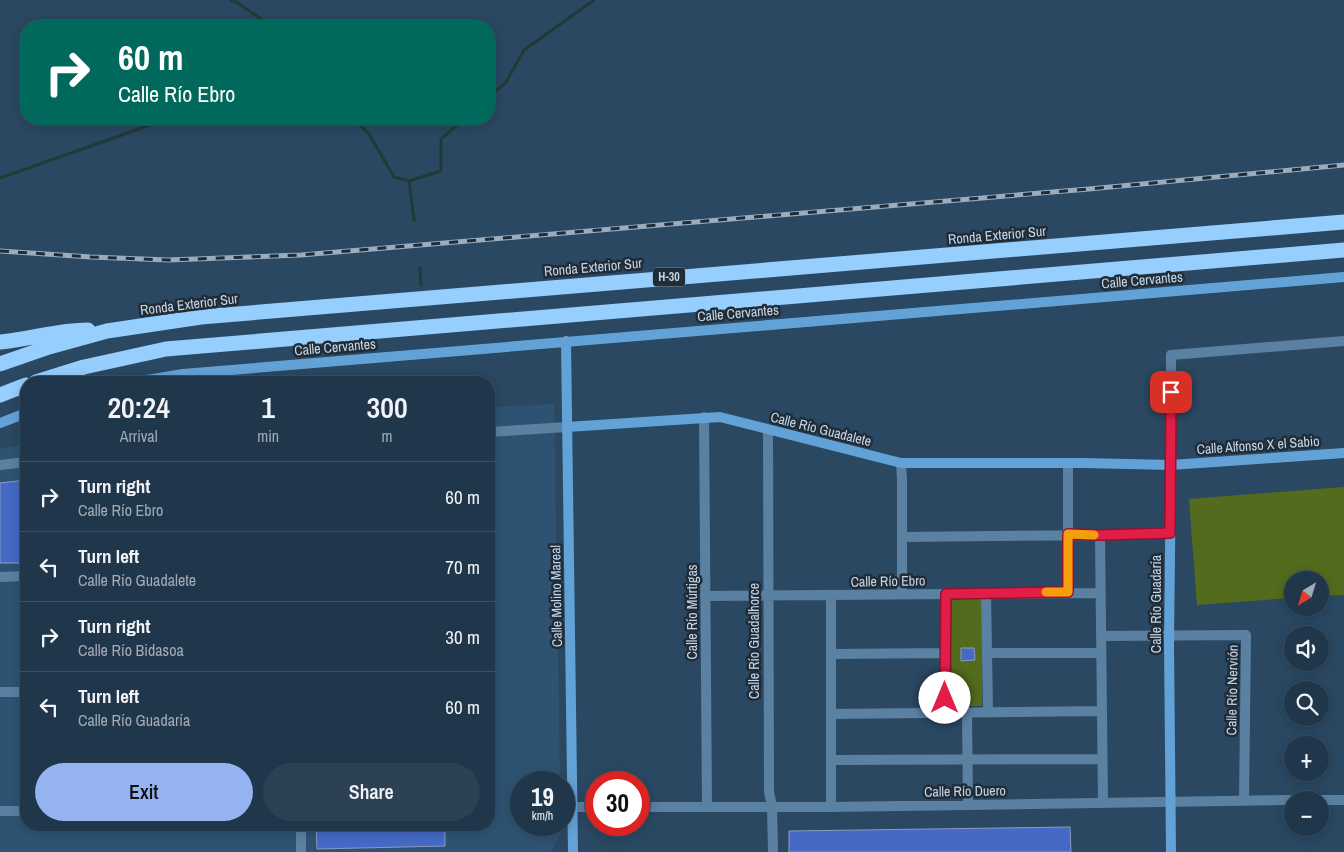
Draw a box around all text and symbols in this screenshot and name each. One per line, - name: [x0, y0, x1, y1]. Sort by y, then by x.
- text: 60 m: [118, 34, 183, 81]
- icon: right: [35, 40, 100, 105]
- text: Calle Río Ebro: [118, 79, 235, 109]
- street label: Ronda Exterior Sur: [947, 222, 1047, 248]
- street label: Ronda Exterior Sur: [543, 254, 643, 280]
- street label: Calle Cervantes: [1101, 267, 1184, 293]
- road number: H-30: [653, 268, 685, 286]
- street label: Ronda Exterior Sur: [139, 289, 239, 319]
- street label: Calle Cervantes: [697, 300, 780, 326]
- street label: Calle Cervantes: [294, 334, 377, 360]
- pin: [1150, 371, 1192, 413]
- icon: arrive: [1157, 378, 1185, 406]
- text: 20:24: [107, 387, 170, 427]
- text: 1: [261, 387, 275, 427]
- text: 300: [367, 387, 408, 427]
- street label: Calle Río Guadalete: [769, 408, 873, 450]
- text: Arrival: [120, 425, 158, 447]
- text: min: [257, 425, 279, 447]
- text: m: [382, 425, 393, 447]
- street label: Calle Alfonso X el Sabio: [1196, 432, 1320, 458]
- text: Turn right: [78, 473, 150, 499]
- icon: right: [35, 483, 63, 511]
- text: 60 m: [445, 484, 480, 510]
- text: Calle Río Ebro: [78, 499, 163, 521]
- text: Turn left: [78, 543, 139, 569]
- street label: Calle Molino Mareal: [546, 545, 566, 647]
- icon: left: [35, 553, 63, 581]
- text: 70 m: [445, 554, 480, 580]
- street label: Calle Río Guadaría: [1147, 554, 1165, 653]
- street label: Calle Río Múrtigas: [683, 564, 701, 660]
- text: Calle Río Guadalete: [78, 569, 196, 591]
- street label: Calle Río Ebro: [851, 571, 925, 591]
- north arrow: [1284, 571, 1329, 616]
- map controls: [1284, 571, 1329, 836]
- street label: Calle Río Guadalhorce: [745, 583, 763, 699]
- text: Turn right: [78, 613, 150, 639]
- icon: right: [35, 623, 63, 651]
- text: 30 m: [445, 624, 480, 650]
- button: sound: [1284, 626, 1329, 671]
- text: Calle Río Bidasoa: [78, 639, 184, 661]
- street label: Calle Río Nervión: [1222, 645, 1242, 735]
- position arrow: [918, 671, 970, 723]
- button: search: [1284, 681, 1329, 726]
- text: Turn left: [78, 683, 139, 709]
- icon: left: [35, 693, 63, 721]
- text: 60 m: [445, 694, 480, 720]
- text: Calle Río Guadaría: [78, 709, 190, 731]
- button: +: [1284, 736, 1329, 781]
- button: Exit: [35, 763, 253, 821]
- button: Share: [263, 763, 480, 821]
- speed limit sign: 30: [585, 771, 650, 836]
- text: 19: [531, 780, 554, 814]
- street label: Calle Río Duero: [924, 781, 1006, 801]
- button: −: [1284, 791, 1329, 836]
- text: km/h: [532, 808, 553, 824]

